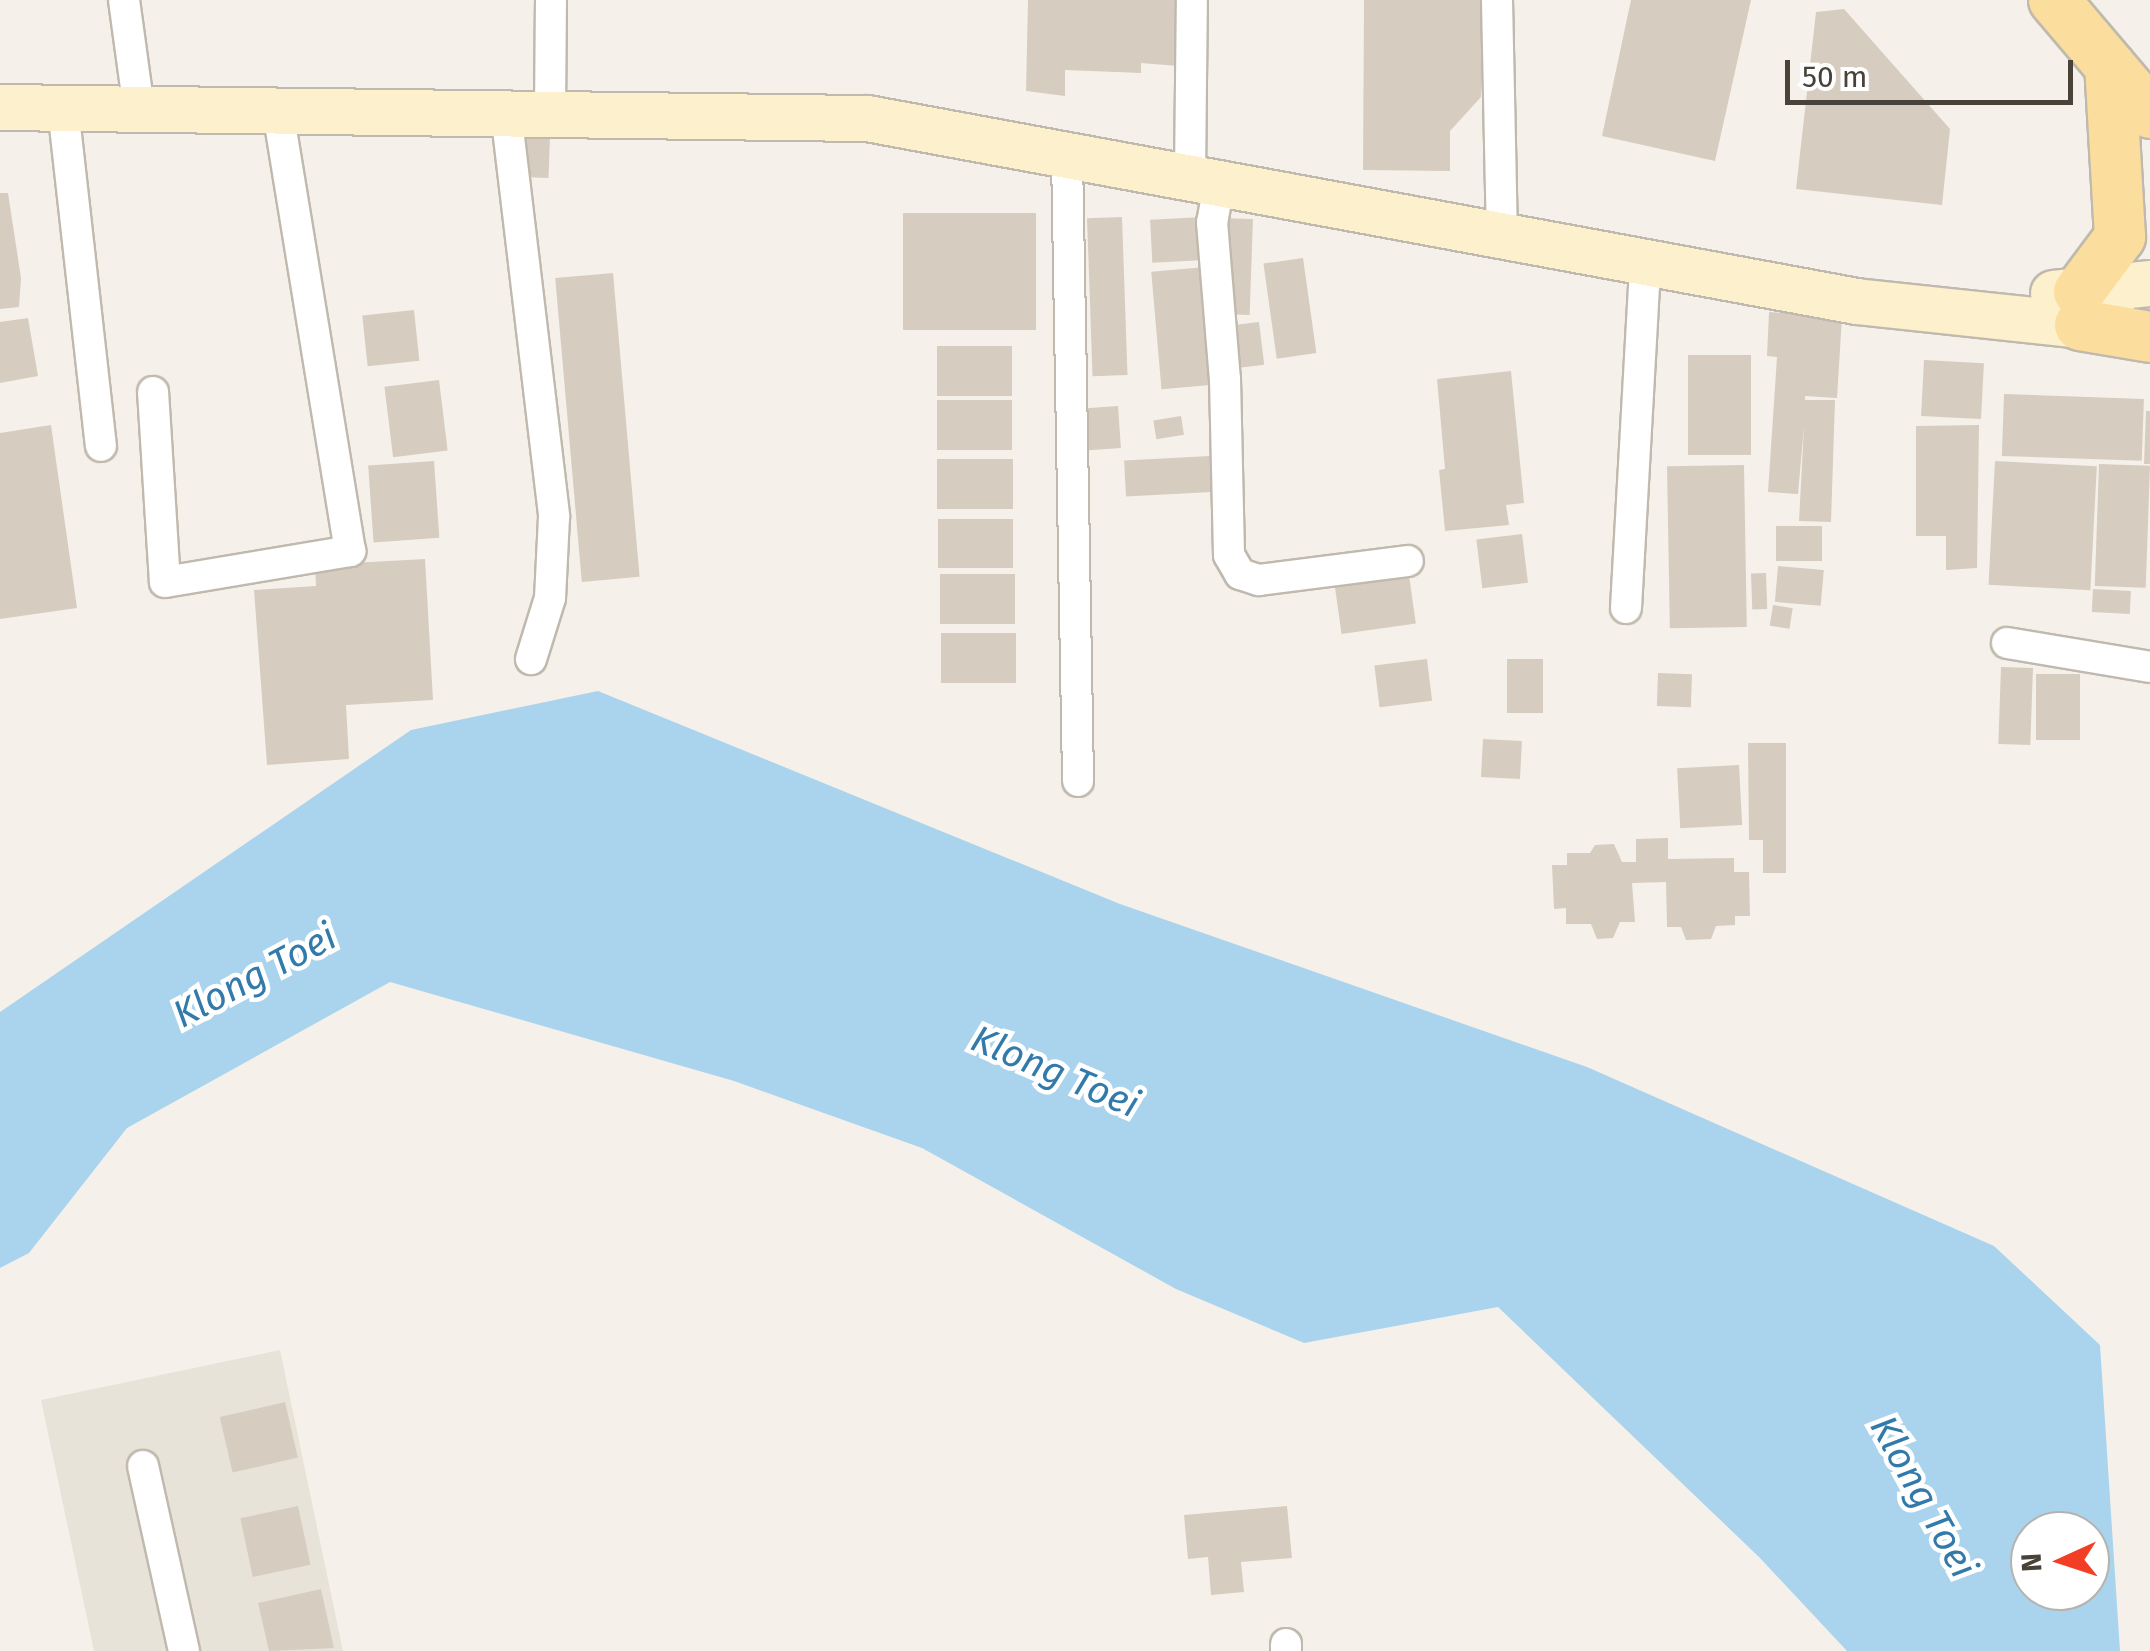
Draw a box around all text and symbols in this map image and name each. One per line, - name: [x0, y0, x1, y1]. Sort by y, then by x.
- scale bar: [1790, 40, 2078, 102]
- text: 50 m: [1802, 59, 1867, 95]
- water label: Klong Toei: [166, 914, 344, 1038]
- water label: Klong Toei: [964, 1016, 1146, 1128]
- water label: Klong Toei: [1860, 1408, 1986, 1586]
- north arrow: [2010, 1511, 2110, 1611]
- text: N: [2015, 1552, 2049, 1573]

